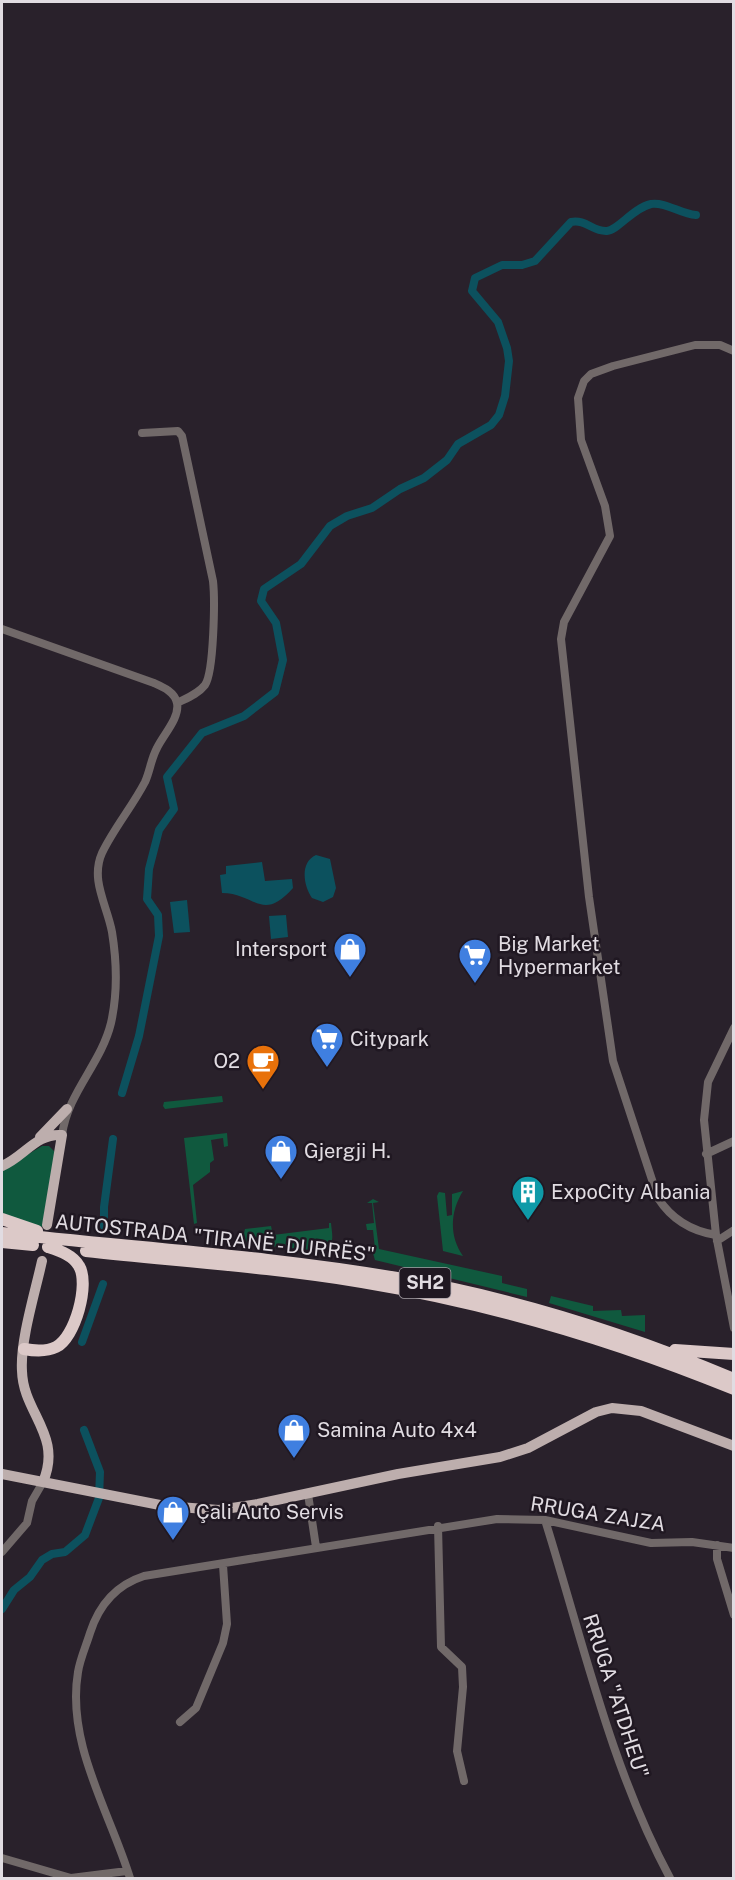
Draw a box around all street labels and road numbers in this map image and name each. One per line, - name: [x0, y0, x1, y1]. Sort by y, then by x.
- street label: AUTOSTRADA "TIRANË - DURRËS": [54, 1209, 376, 1267]
- road number: SH2: [400, 1268, 450, 1298]
- street label: RRUGA ZAJZA: [529, 1491, 667, 1537]
- street label: RRUGA "ATDHEU": [578, 1611, 654, 1781]

